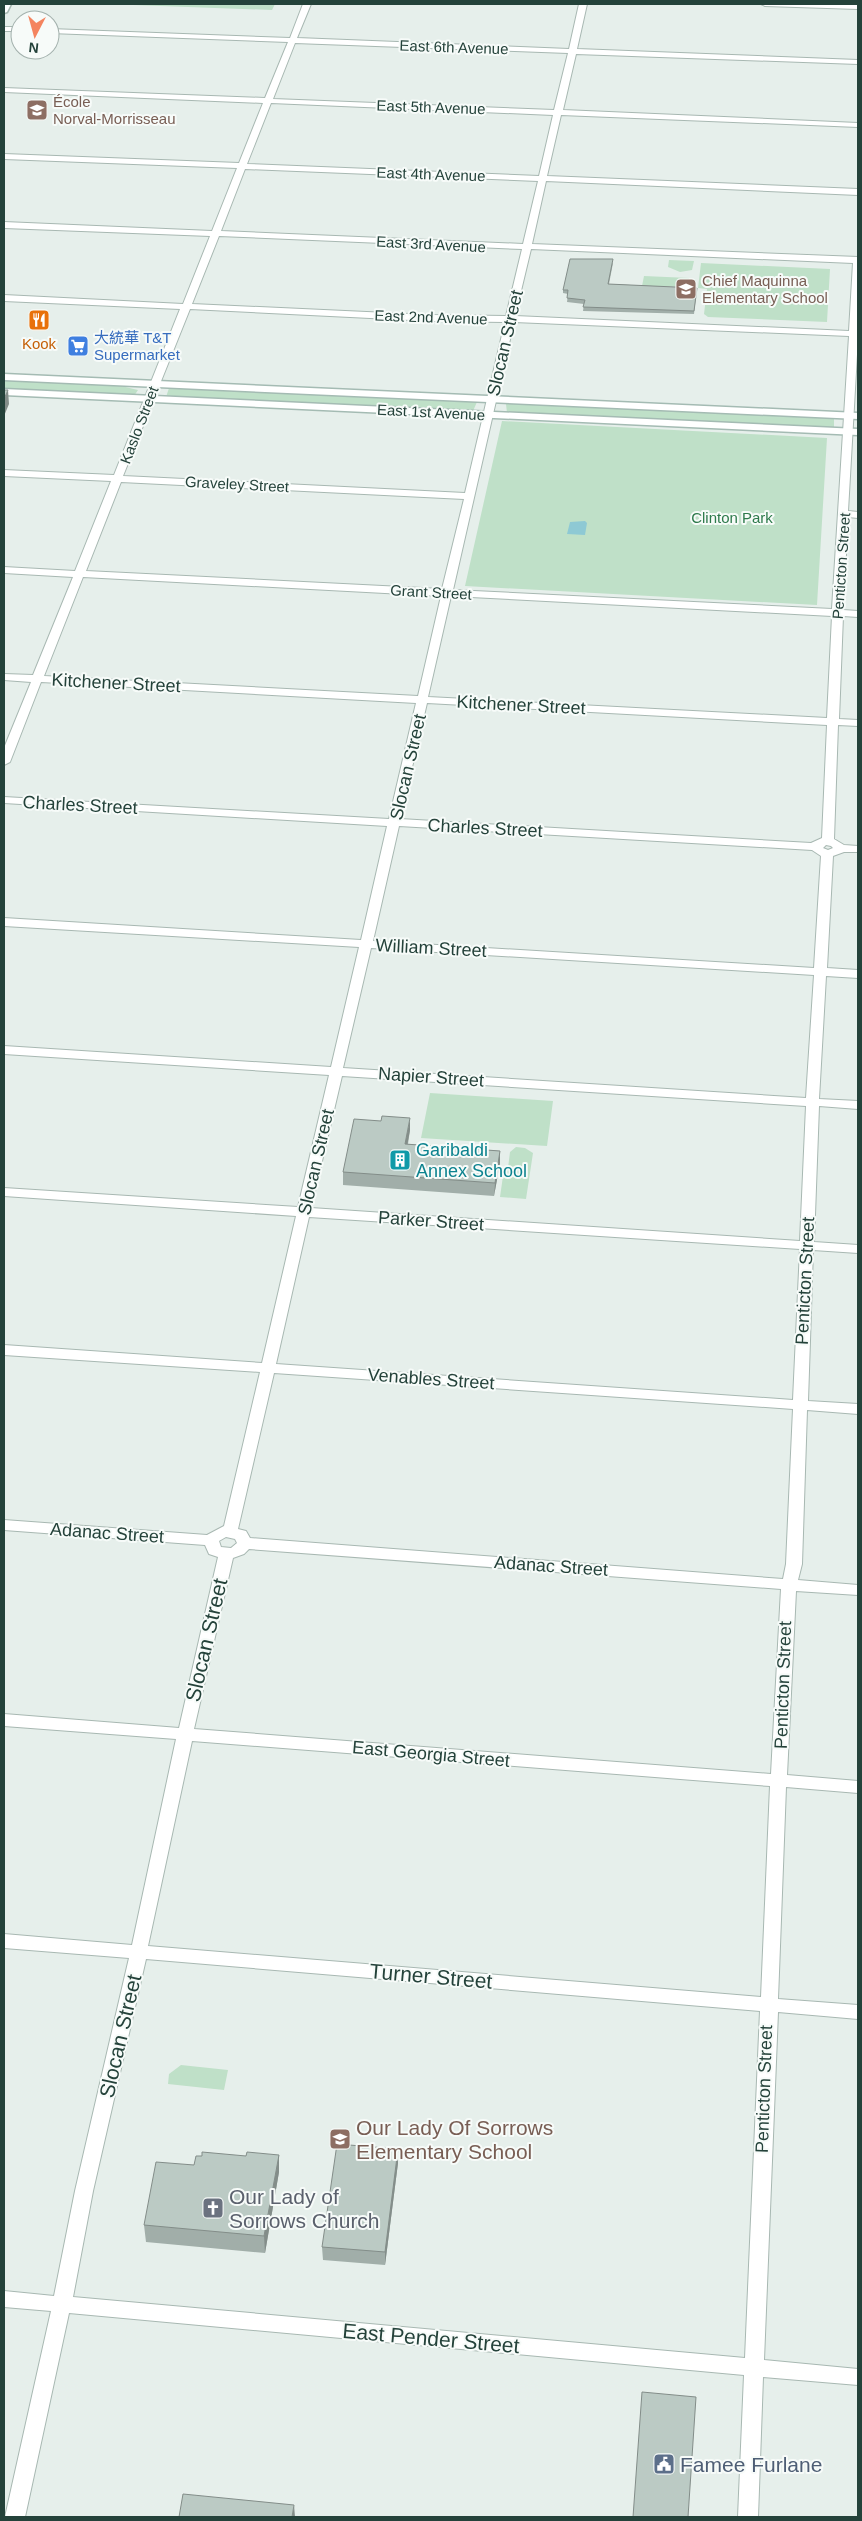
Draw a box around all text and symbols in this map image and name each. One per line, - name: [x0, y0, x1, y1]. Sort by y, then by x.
- north arrow: [10, 10, 60, 60]
- street label: East 6th Avenue: [399, 37, 509, 57]
- text: N: [28, 39, 40, 56]
- place label: École Norval-Morrisseau: [53, 93, 176, 127]
- street label: East 5th Avenue: [376, 97, 486, 117]
- school or university icon: École Norval-Morrisseau: [25, 98, 49, 122]
- street label: East 4th Avenue: [376, 164, 486, 184]
- street label: East 3rd Avenue: [376, 233, 486, 255]
- place label: Chief Maquinna Elementary School: [702, 272, 828, 306]
- school or university icon: Chief Maquinna Elementary School: [674, 277, 698, 301]
- street label: Slocan Street: [483, 288, 527, 398]
- street label: East 2nd Avenue: [374, 307, 488, 327]
- restaurant icon: Kook: [27, 308, 51, 332]
- place label: 大統華 T&T Supermarket: [94, 329, 181, 363]
- supermarket icon: 大統華 T&T Supermarket: [66, 334, 90, 358]
- place label: Kook: [22, 335, 57, 352]
- street label: Kaslo Street: [116, 383, 162, 466]
- street label: East 1st Avenue: [377, 401, 485, 423]
- street label: Graveley Street: [185, 473, 290, 495]
- park label: Clinton Park: [691, 509, 773, 526]
- street label: Penticton Street: [829, 511, 853, 620]
- street label: Grant Street: [390, 581, 473, 603]
- street label: Kitchener Street: [51, 670, 181, 696]
- street label: Kitchener Street: [456, 692, 586, 718]
- street label: Slocan Street: [386, 712, 430, 822]
- street label: Charles Street: [22, 792, 138, 818]
- street label: Charles Street: [427, 815, 543, 841]
- street label: William Street: [375, 935, 487, 961]
- street label: Napier Street: [377, 1063, 485, 1091]
- street label: Slocan Street: [294, 1107, 338, 1217]
- place label: Garibaldi Annex School: [416, 1140, 527, 1181]
- building icon: Garibaldi Annex School: [388, 1148, 412, 1172]
- street label: Parker Street: [377, 1207, 485, 1235]
- street label: Penticton Street: [792, 1217, 818, 1345]
- street label: Venables Street: [367, 1365, 495, 1393]
- street label: Adanac Street: [49, 1519, 165, 1547]
- street label: Adanac Street: [493, 1552, 609, 1580]
- street label: Slocan Street: [181, 1576, 231, 1704]
- street label: Penticton Street: [771, 1621, 795, 1749]
- street label: East Georgia Street: [351, 1737, 511, 1771]
- street label: Turner Street: [369, 1959, 493, 1993]
- street label: Slocan Street: [95, 1972, 145, 2100]
- street label: Penticton Street: [752, 2025, 776, 2153]
- place label: Our Lady Of Sorrows Elementary School: [356, 2116, 553, 2163]
- school or university icon: Our Lady Of Sorrows Elementary School: [328, 2127, 352, 2151]
- place label: Our Lady of Sorrows Church: [229, 2185, 380, 2232]
- church icon: Our Lady of Sorrows Church: [201, 2196, 225, 2220]
- street label: East Pender Street: [342, 2319, 521, 2357]
- public building icon: Famee Furlane: [652, 2452, 676, 2476]
- place label: Famee Furlane: [680, 2453, 822, 2476]

